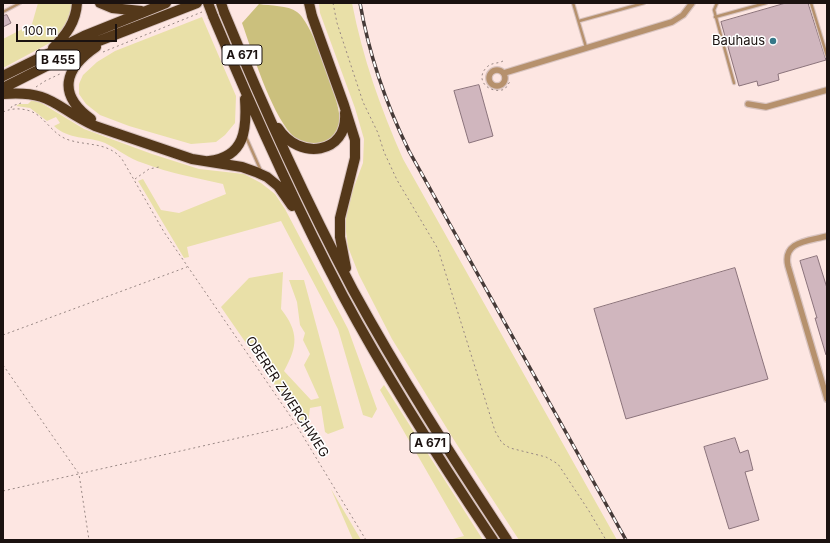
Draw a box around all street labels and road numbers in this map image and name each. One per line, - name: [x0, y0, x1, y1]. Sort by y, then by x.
- road number: A 671: [222, 45, 262, 65]
- road number: B 455: [36, 50, 80, 70]
- street label: OBERER ZWERCHWEG: [242, 334, 332, 460]
- road number: A 671: [410, 433, 450, 453]

